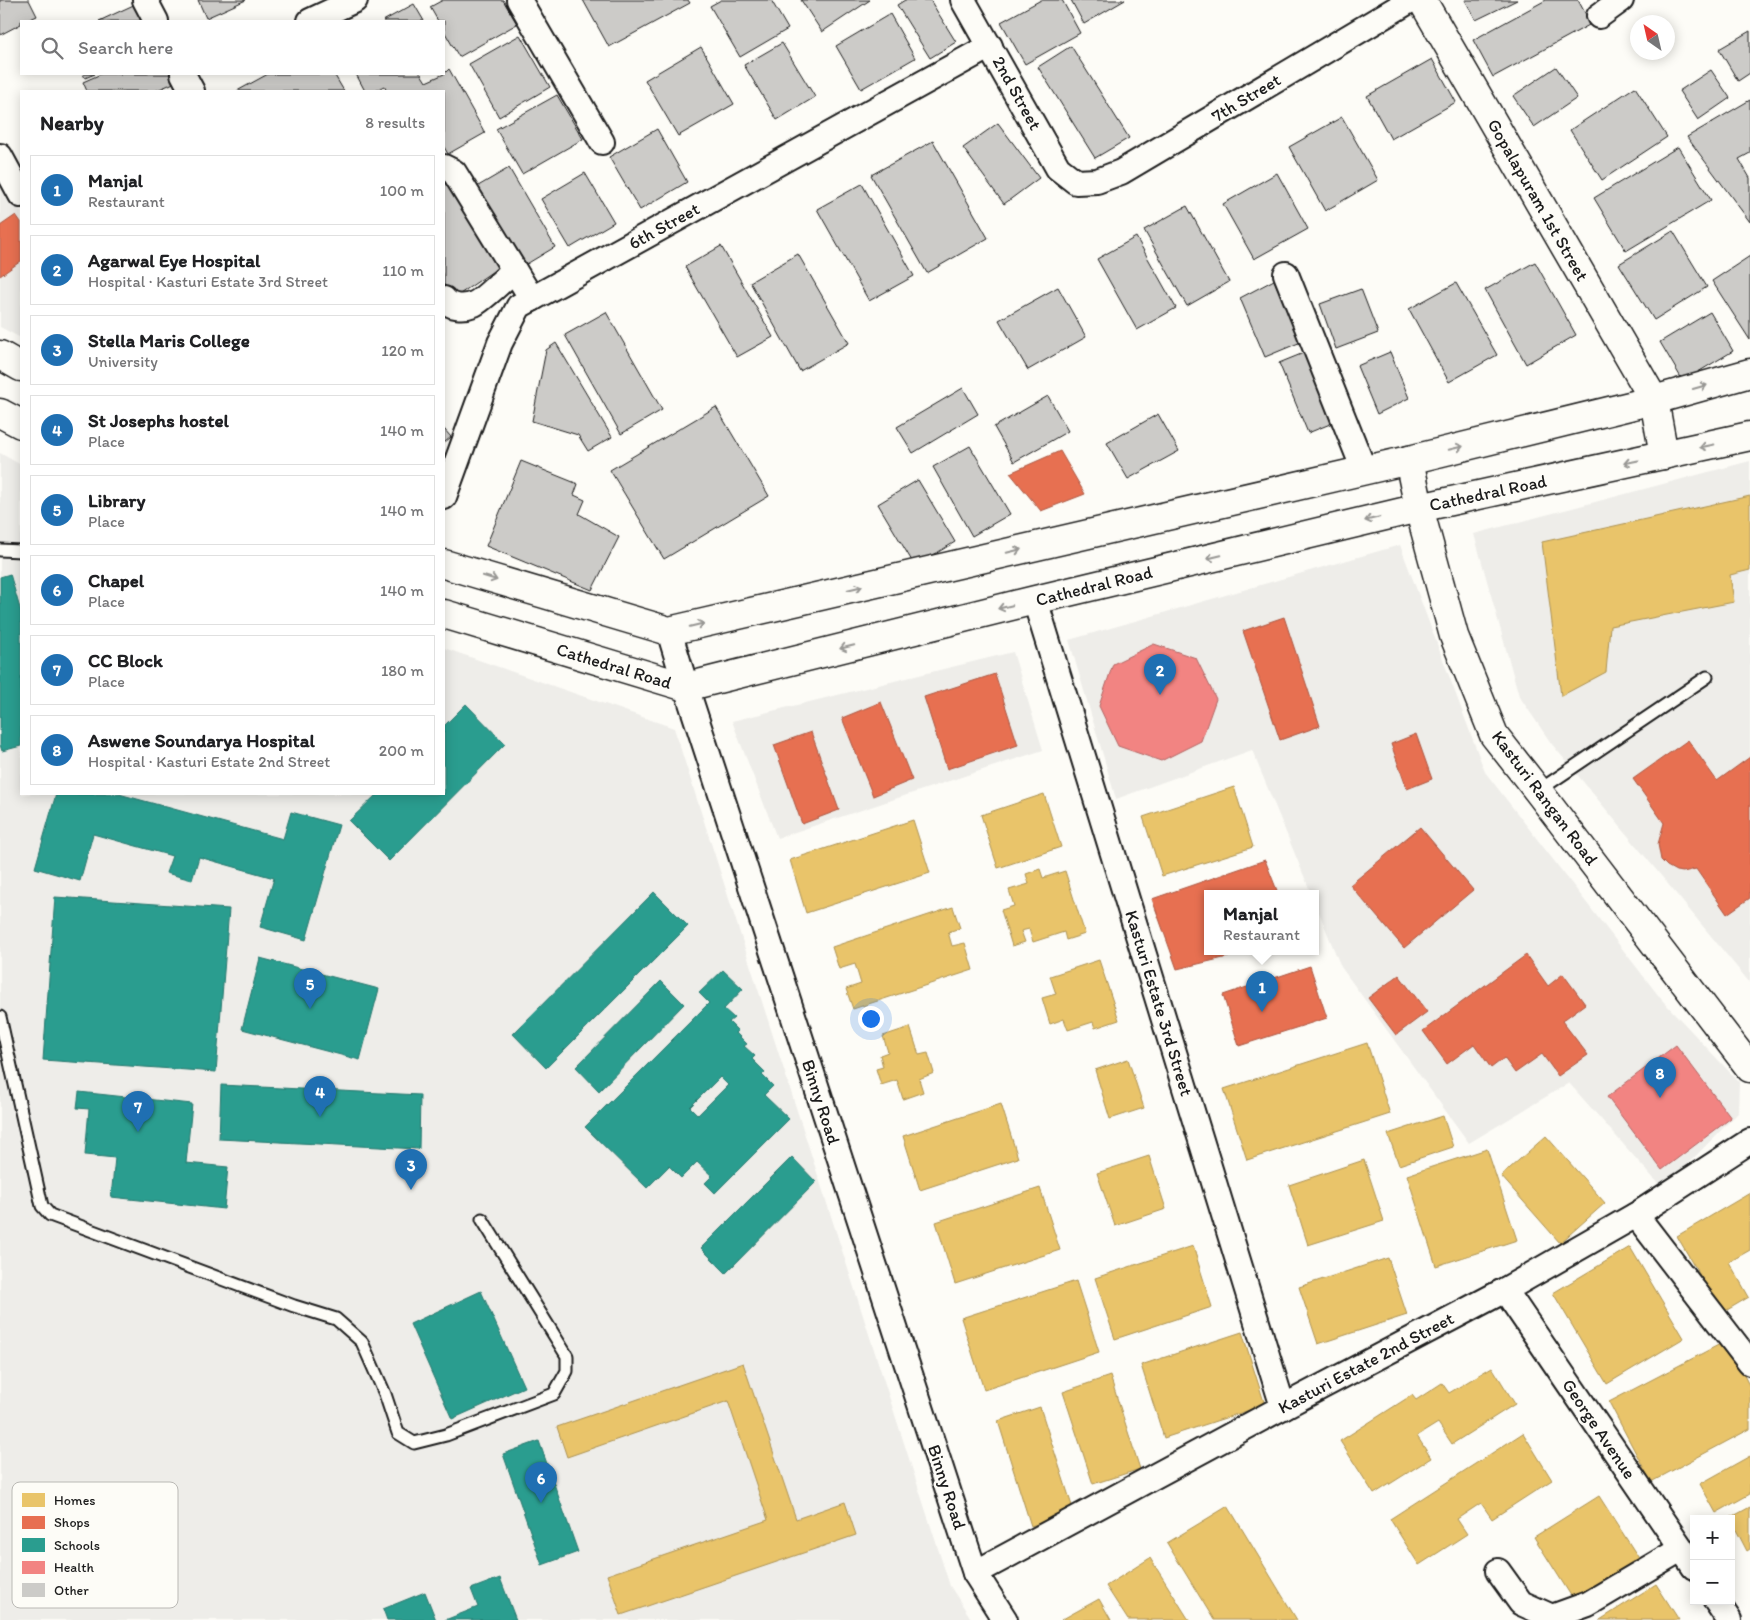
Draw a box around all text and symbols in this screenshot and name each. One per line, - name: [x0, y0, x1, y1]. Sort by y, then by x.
- north arrow: [1630, 15, 1675, 60]
- search box: [20, 20, 445, 75]
- icon: search: [38, 34, 66, 62]
- text: Search here: [78, 36, 173, 59]
- street label: 2nd Street: [988, 52, 1046, 134]
- street label: 7th Street: [1207, 69, 1285, 127]
- text: Nearby: [40, 110, 104, 135]
- text: 8 results: [365, 113, 425, 132]
- street label: Gopalapuram 1st Street: [1483, 115, 1594, 285]
- text: Manjal: [88, 169, 143, 192]
- text: 1: [53, 181, 61, 200]
- text: 100 m: [380, 181, 424, 200]
- text: Restaurant: [88, 192, 165, 211]
- street label: 6th Street: [625, 197, 703, 254]
- text: Agarwal Eye Hospital: [88, 249, 260, 272]
- text: 2: [53, 261, 61, 280]
- text: 110 m: [382, 261, 424, 280]
- text: Hospital · Kasturi Estate 3rd Street: [88, 272, 328, 291]
- text: Stella Maris College: [88, 329, 250, 352]
- text: 3: [53, 341, 61, 360]
- text: 120 m: [381, 341, 424, 360]
- text: University: [88, 352, 158, 371]
- one-way arrow: [1692, 381, 1708, 391]
- text: St Josephs hostel: [88, 409, 229, 432]
- text: 4: [52, 421, 62, 440]
- text: 140 m: [380, 421, 424, 440]
- text: Place: [88, 432, 125, 451]
- one-way arrow: [1699, 442, 1715, 451]
- one-way arrow: [1447, 443, 1463, 452]
- one-way arrow: [1624, 458, 1640, 467]
- street label: Cathedral Road: [1427, 470, 1549, 516]
- text: Library: [88, 489, 145, 512]
- text: 5: [53, 501, 61, 520]
- text: 140 m: [380, 501, 424, 520]
- text: Place: [88, 512, 125, 531]
- one-way arrow: [1364, 515, 1380, 524]
- one-way arrow: [1005, 546, 1021, 555]
- one-way arrow: [1206, 553, 1222, 562]
- street label: Cathedral Road: [1033, 561, 1155, 611]
- text: Chapel: [88, 569, 144, 592]
- one-way arrow: [482, 573, 498, 583]
- text: 6: [53, 581, 61, 600]
- text: 140 m: [380, 581, 424, 600]
- one-way arrow: [847, 583, 863, 592]
- text: Place: [88, 592, 125, 611]
- one-way arrow: [997, 603, 1013, 612]
- one-way arrow: [688, 620, 704, 629]
- street label: Cathedral Road: [554, 638, 675, 694]
- one-way arrow: [840, 643, 856, 652]
- text: CC Block: [88, 649, 163, 672]
- pin: 2: [1144, 654, 1176, 695]
- text: 7: [53, 661, 61, 680]
- text: 180 m: [381, 661, 424, 680]
- text: Place: [88, 672, 125, 691]
- street label: Kasturi Rangan Road: [1487, 726, 1603, 870]
- text: Aswene Soundarya Hospital: [88, 729, 315, 752]
- text: 8: [53, 741, 61, 760]
- text: 200 m: [379, 741, 424, 760]
- text: Hospital · Kasturi Estate 2nd Street: [88, 752, 330, 771]
- popup: [1204, 890, 1319, 955]
- text: Manjal: [1223, 902, 1278, 925]
- street label: Kasturi Estate 3rd Street: [1120, 907, 1198, 1099]
- text: Restaurant: [1223, 925, 1300, 944]
- pin: 5: [294, 968, 326, 1009]
- pin: 1: [1246, 971, 1278, 1012]
- your location: [858, 1006, 884, 1032]
- street label: Binny Road: [797, 1057, 845, 1147]
- pin: 8: [1644, 1057, 1676, 1098]
- pin: 4: [304, 1076, 336, 1117]
- pin: 7: [122, 1091, 154, 1132]
- pin: 3: [395, 1149, 427, 1190]
- street label: Kasturi Estate 2nd Street: [1274, 1307, 1458, 1419]
- street label: George Avenue: [1557, 1375, 1641, 1483]
- street label: Binny Road: [923, 1442, 971, 1532]
- pin: 6: [525, 1462, 557, 1503]
- legend: [12, 1482, 178, 1608]
- text: Homes: [54, 1492, 96, 1509]
- text: Shops: [54, 1514, 90, 1531]
- map controls: [1690, 1515, 1735, 1605]
- button: +: [1690, 1515, 1735, 1560]
- text: Schools: [54, 1537, 100, 1554]
- text: Health: [54, 1559, 94, 1576]
- button: −: [1690, 1560, 1735, 1605]
- text: Other: [54, 1582, 89, 1599]

